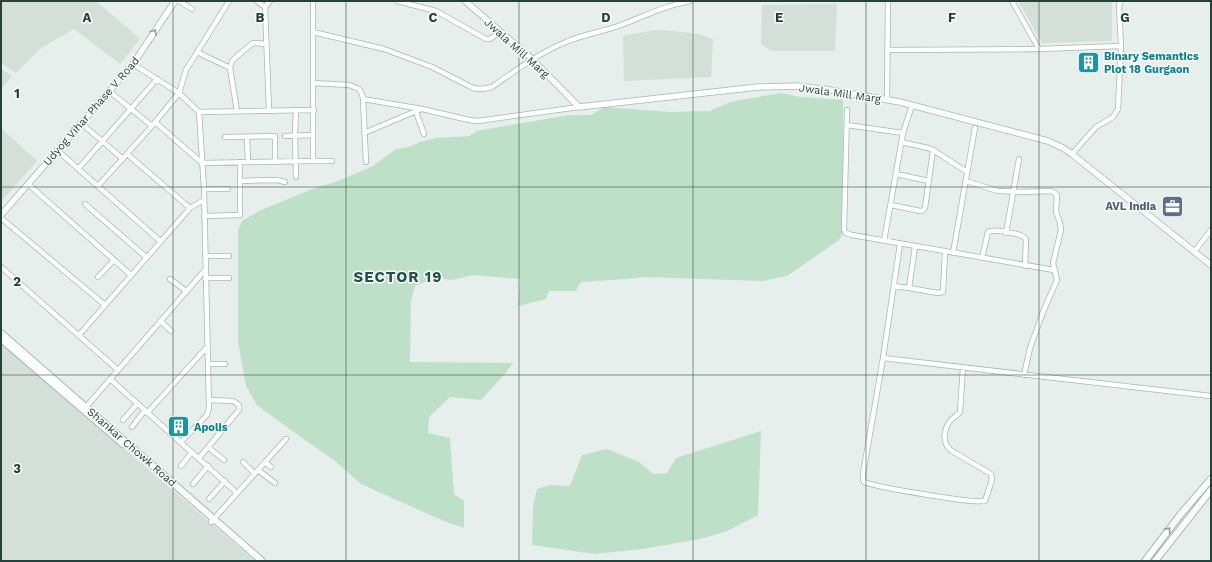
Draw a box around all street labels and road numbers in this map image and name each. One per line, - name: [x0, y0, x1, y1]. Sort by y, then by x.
- street label: Jwala Mill Marg: [482, 16, 552, 81]
- street label: Udyog Vihar Phase V Road: [41, 54, 142, 168]
- street label: Jwala Mill Marg: [798, 81, 882, 106]
- street label: Shankar Chowk Road: [84, 405, 179, 490]

